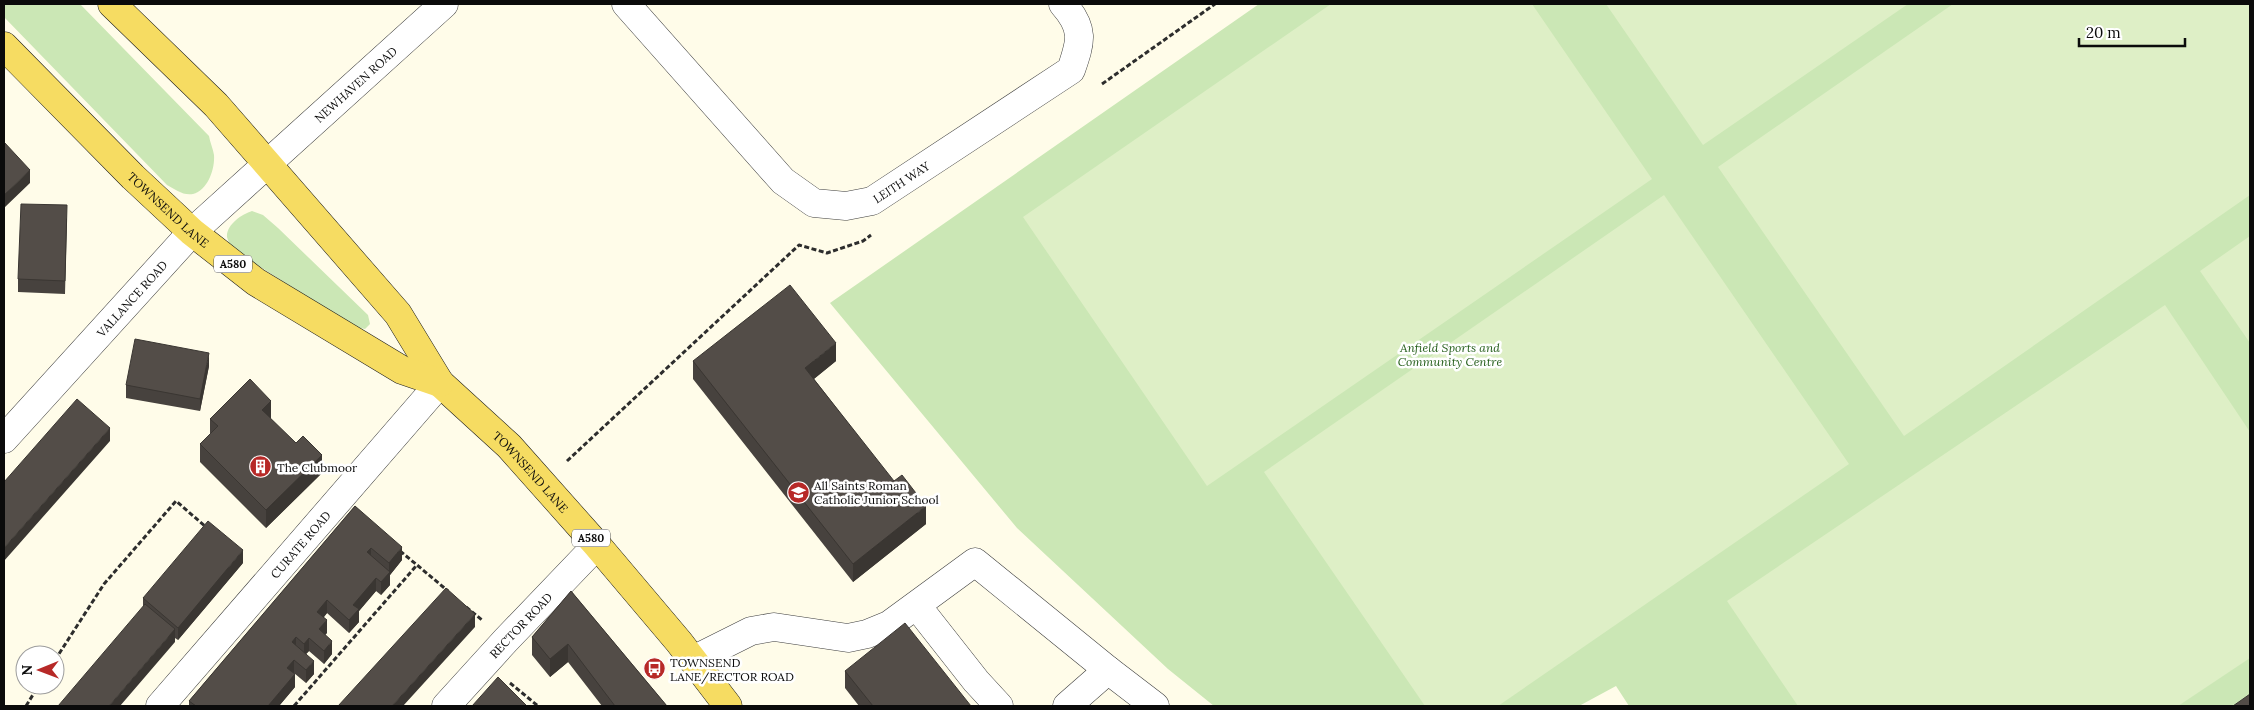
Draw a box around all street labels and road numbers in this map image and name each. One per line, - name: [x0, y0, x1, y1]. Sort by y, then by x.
- street label: NEWHAVEN ROAD: [311, 43, 400, 125]
- street label: LEITH WAY: [870, 158, 933, 206]
- street label: TOWNSEND LANE: [125, 169, 212, 250]
- road number: A580: [214, 255, 252, 272]
- street label: VALLANCE ROAD: [93, 257, 170, 340]
- street label: TOWNSEND LANE: [490, 428, 572, 515]
- street label: CURATE ROAD: [267, 507, 334, 581]
- road number: A580: [572, 530, 610, 546]
- street label: RECTOR ROAD: [486, 589, 555, 661]

